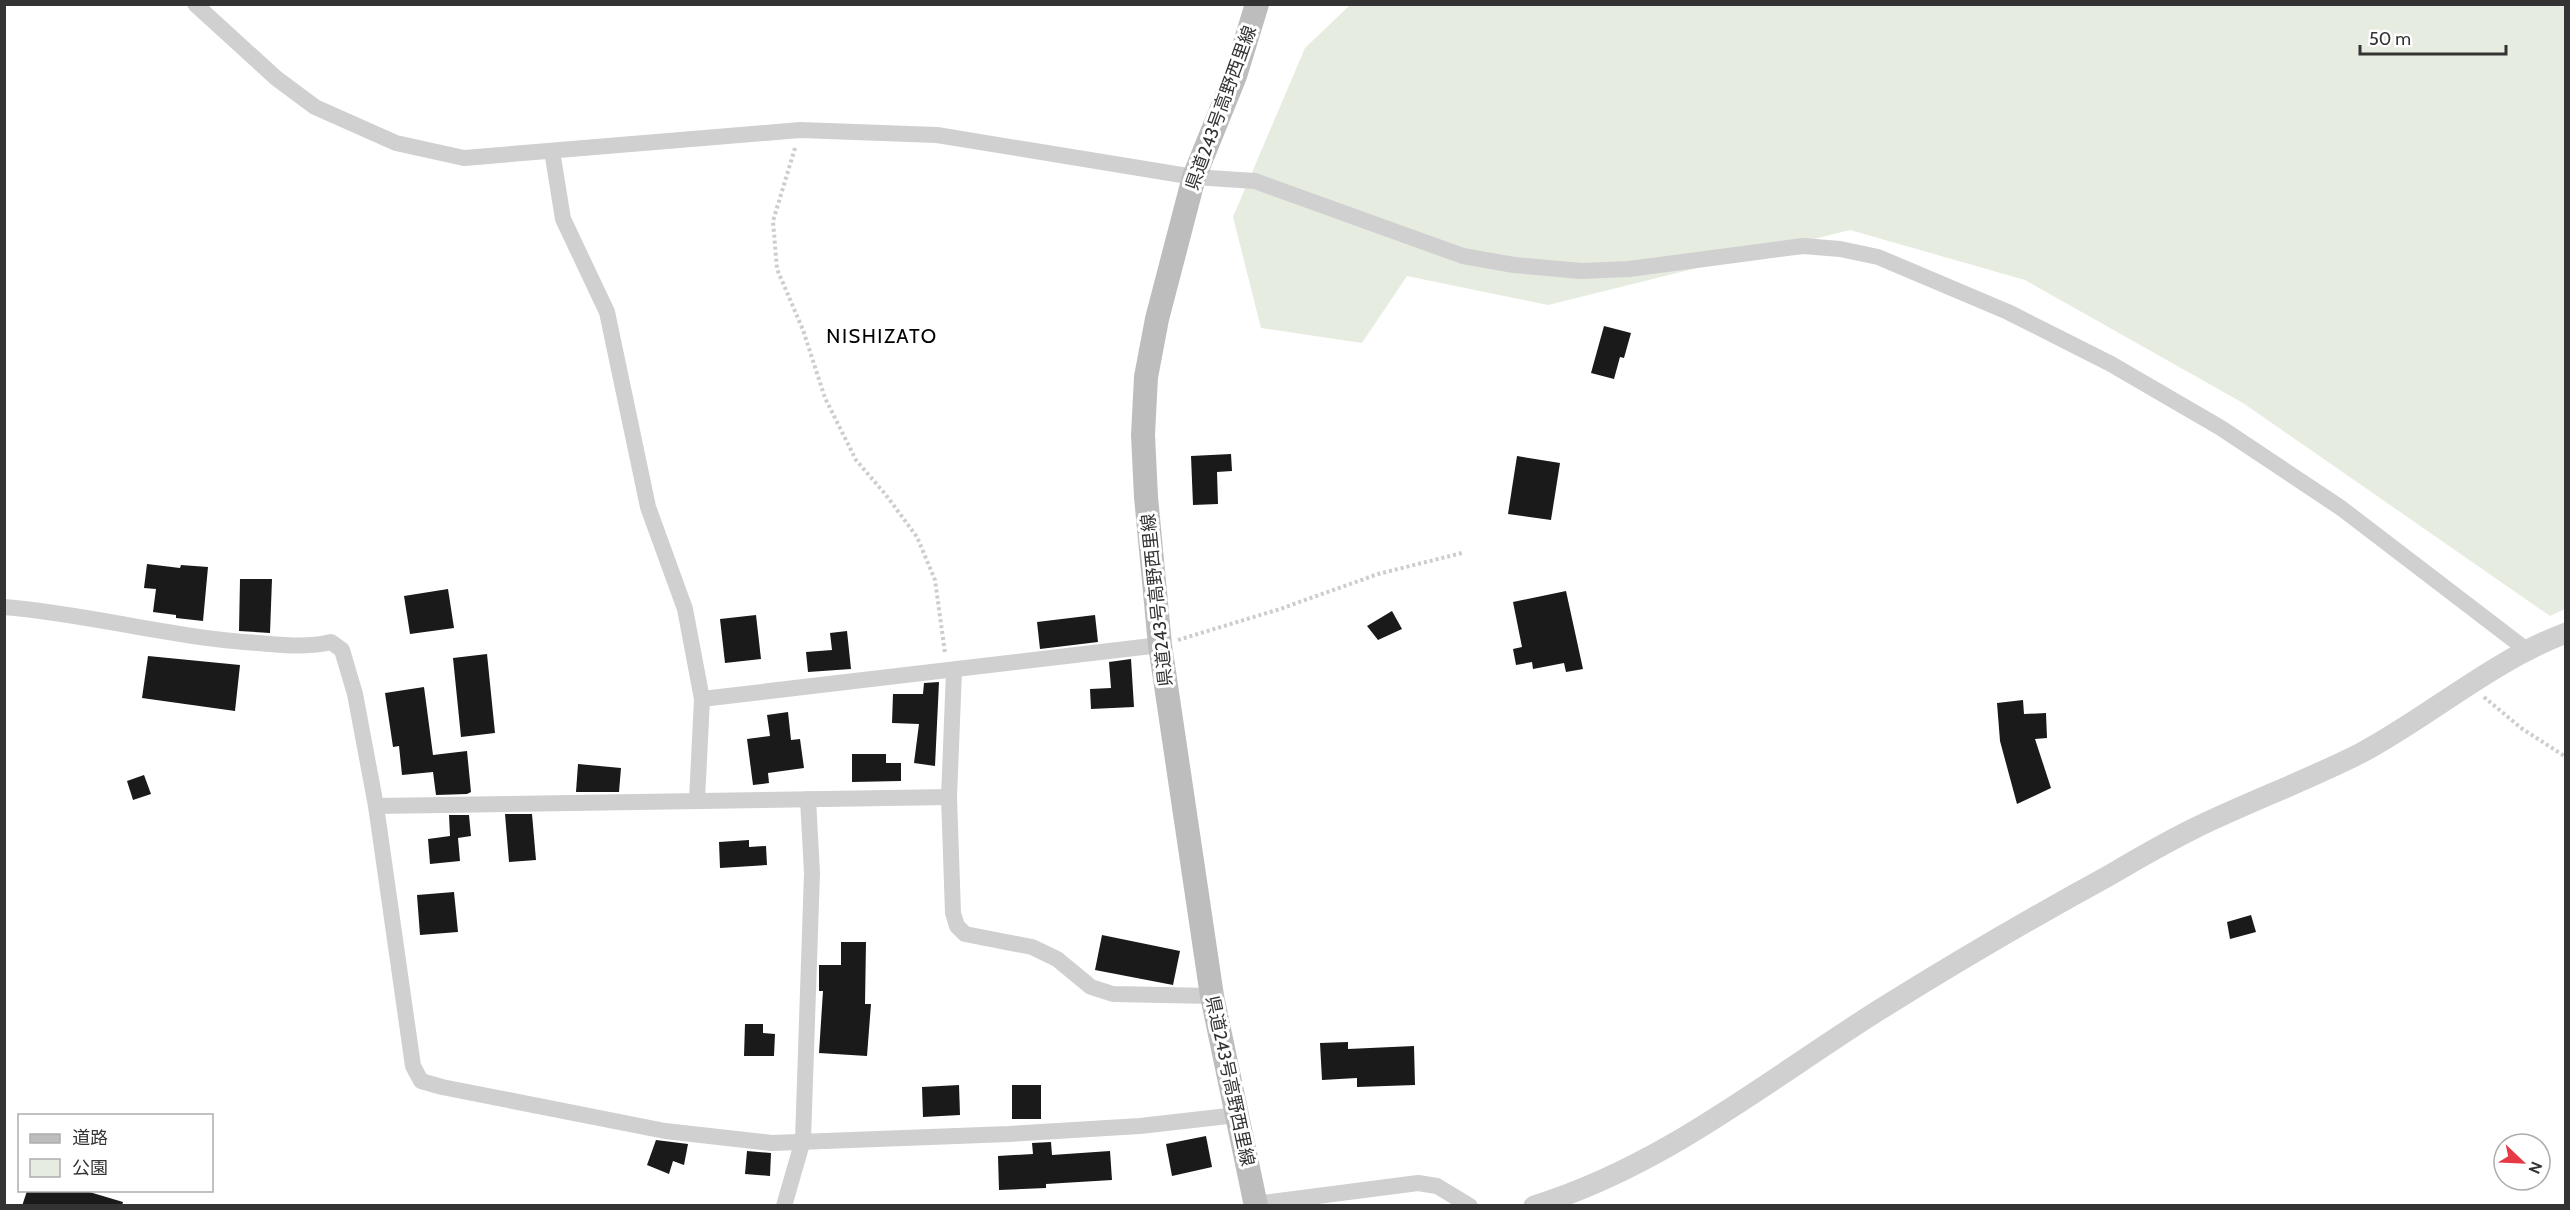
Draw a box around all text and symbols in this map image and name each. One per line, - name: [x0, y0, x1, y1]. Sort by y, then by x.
- scale bar: [2360, 18, 2506, 56]
- street label: 県道243号高野西里線: [1181, 23, 1261, 193]
- text: 50 m: [2369, 28, 2411, 50]
- district label: NISHIZATO: [826, 324, 938, 348]
- street label: 県道243号高野西里線: [1137, 513, 1177, 687]
- street label: 県道243号高野西里線: [1201, 994, 1259, 1168]
- legend: [18, 1114, 213, 1192]
- text: 道路: [72, 1127, 108, 1149]
- north arrow: [2492, 1132, 2552, 1192]
- text: 公園: [72, 1157, 108, 1179]
- text: N: [2524, 1159, 2546, 1177]

